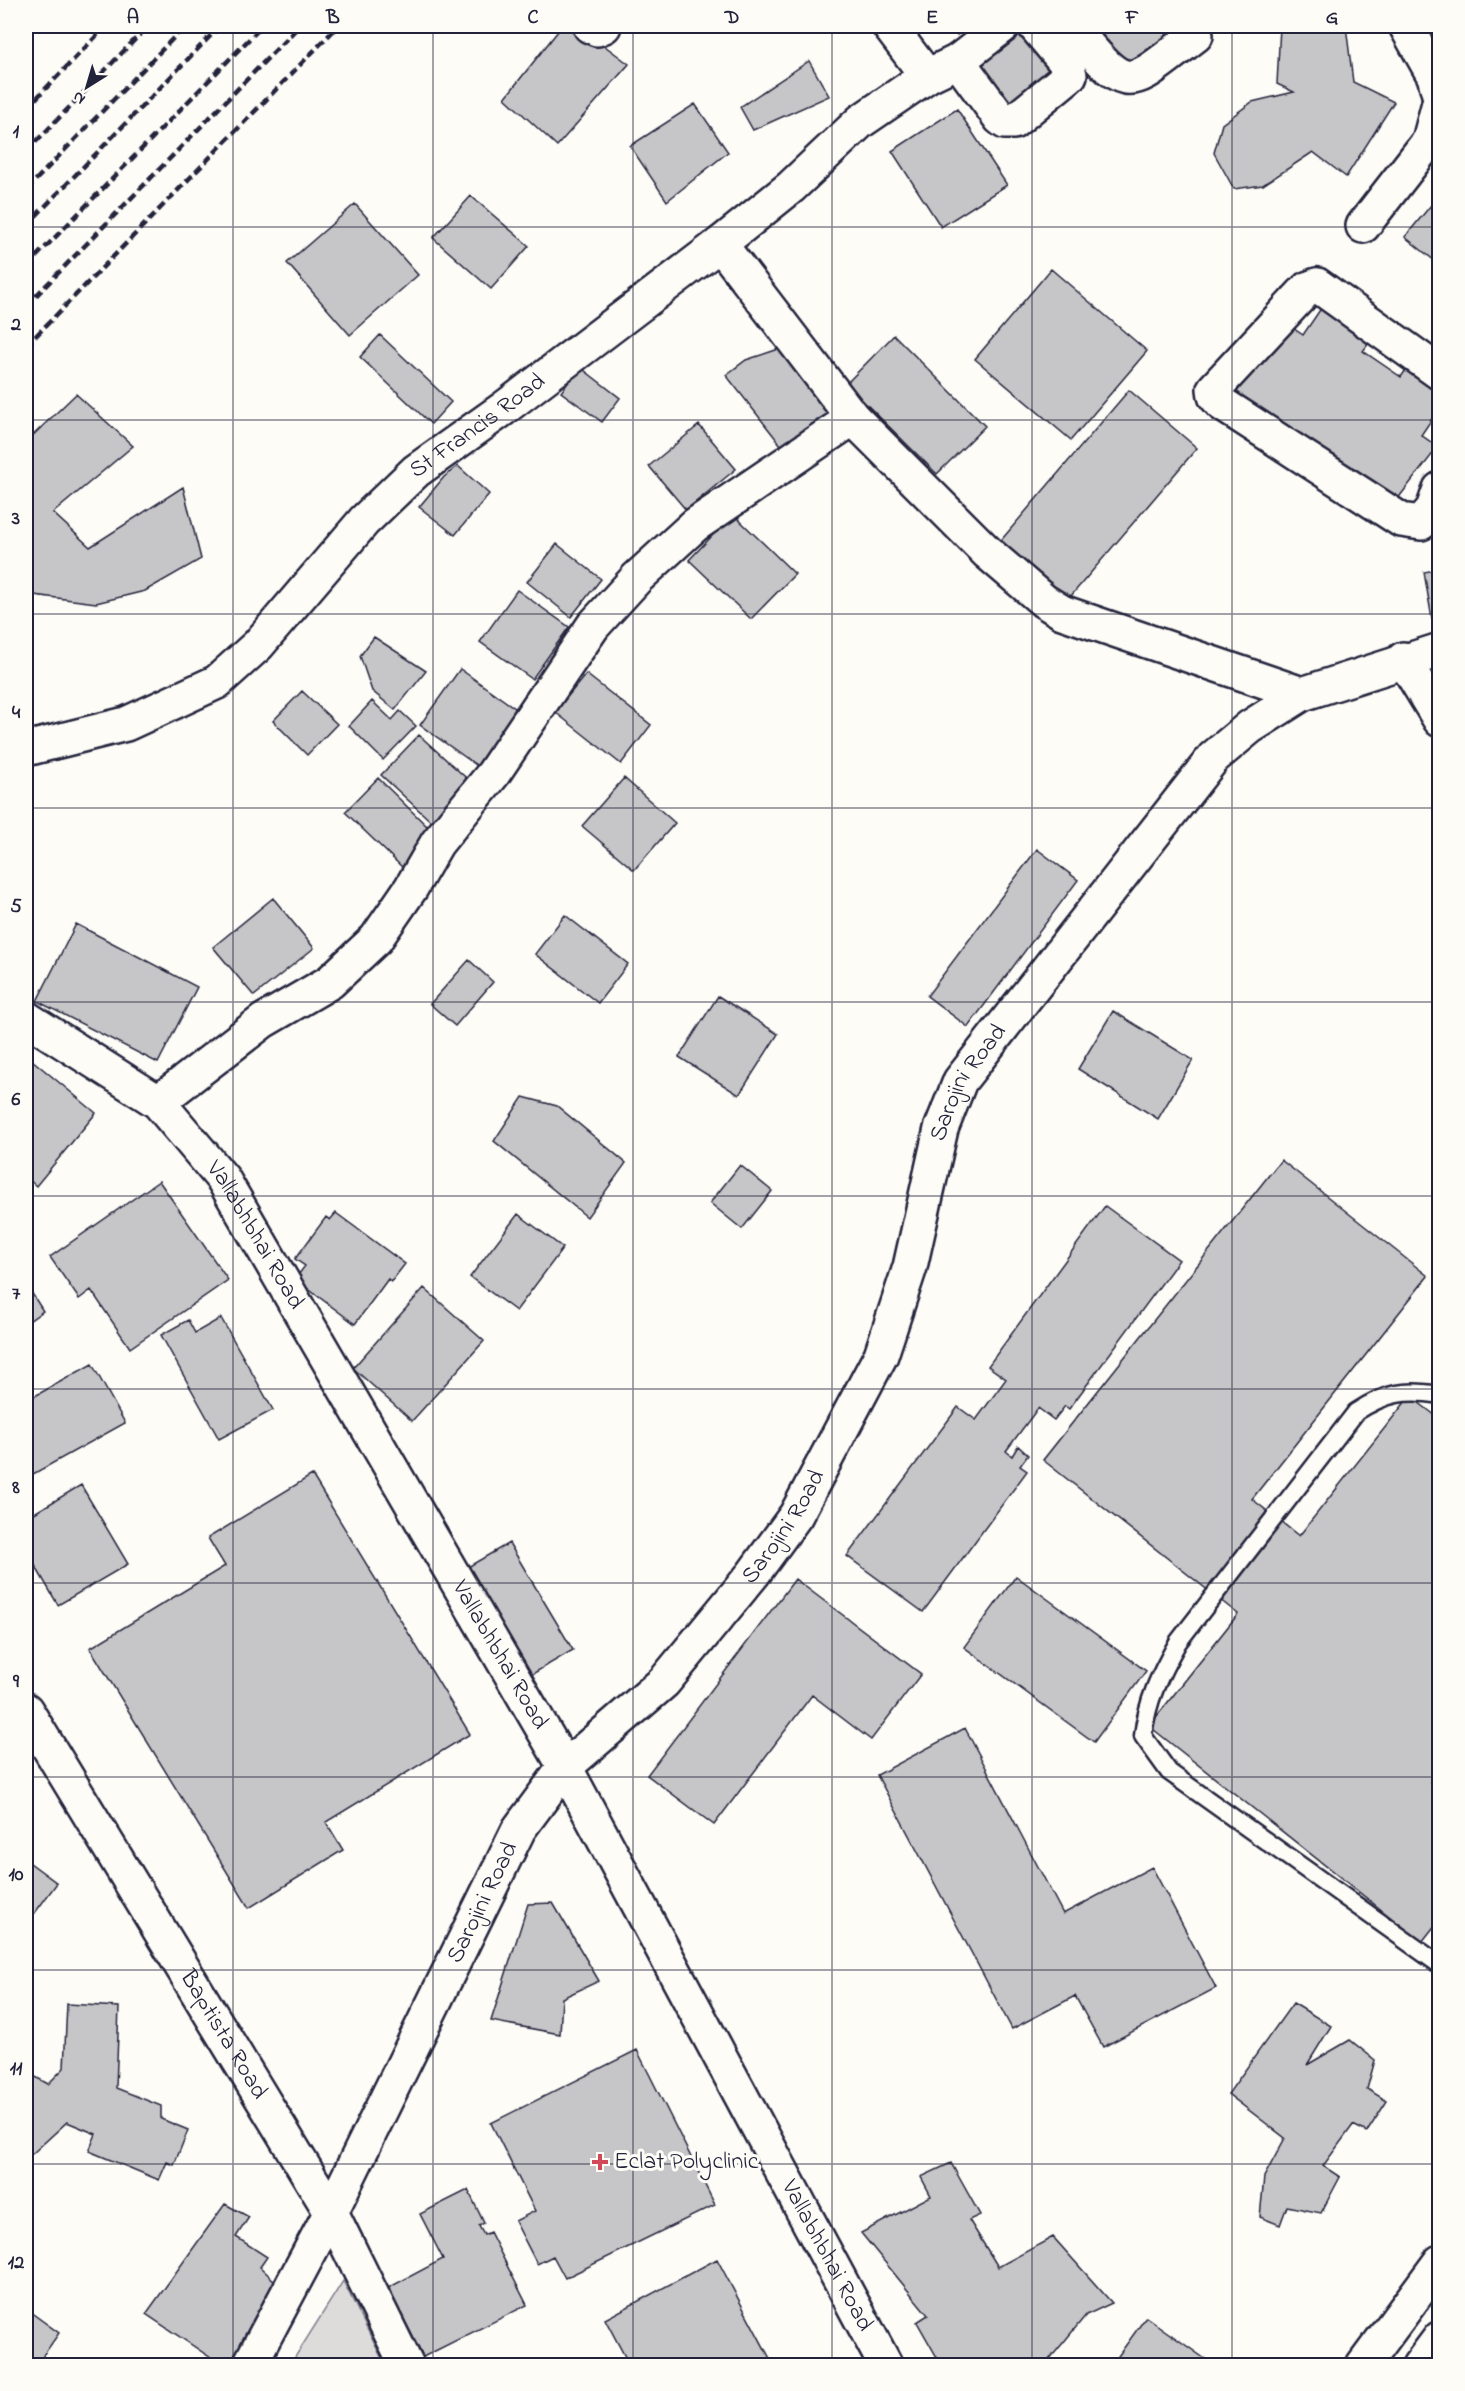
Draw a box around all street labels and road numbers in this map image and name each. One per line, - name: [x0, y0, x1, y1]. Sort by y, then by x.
- street label: St Francis Road: [402, 365, 554, 488]
- street label: Sarojini Road: [921, 1016, 1016, 1144]
- street label: Vallabhbhai Road: [197, 1152, 313, 1317]
- street label: Sarojini Road: [733, 1463, 835, 1592]
- street label: Vallabhbhai Road: [442, 1573, 557, 1737]
- street label: Sarojini Road: [438, 1836, 528, 1969]
- street label: Baptista Road: [170, 1962, 276, 2107]
- street label: Vallabhbhai Road: [771, 2173, 882, 2338]

